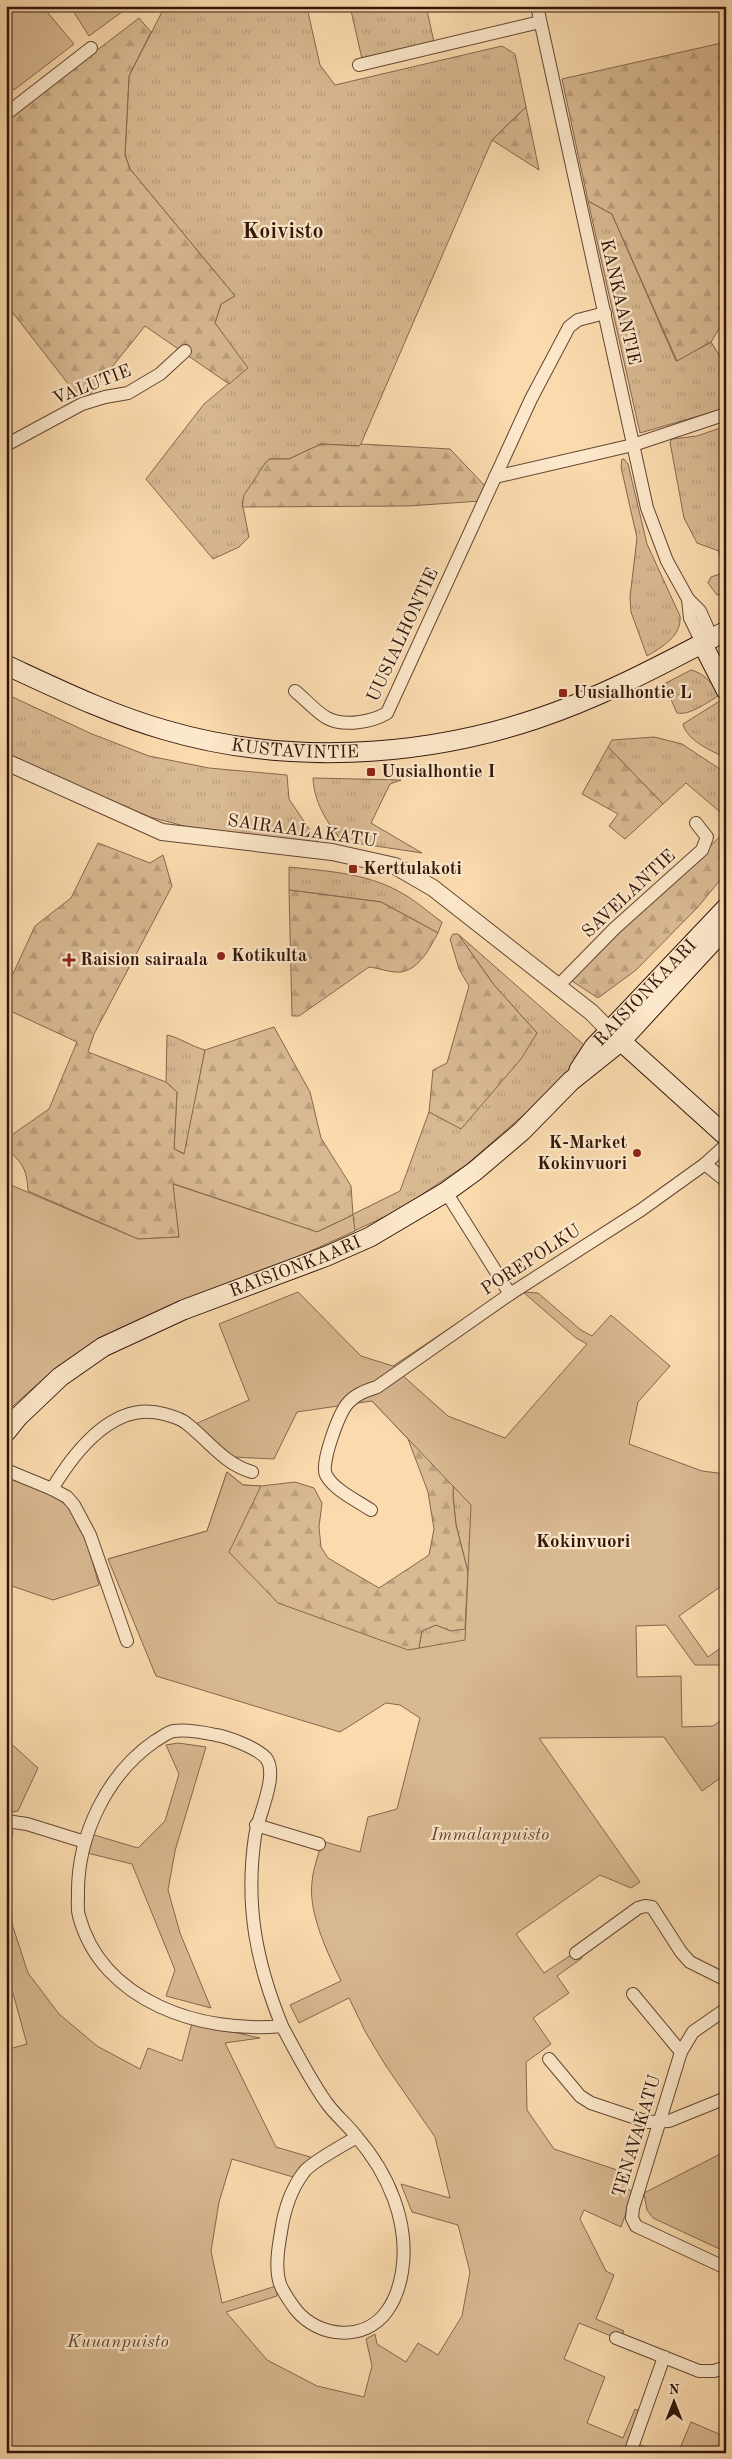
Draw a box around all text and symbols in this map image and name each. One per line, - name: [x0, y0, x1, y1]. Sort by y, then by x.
- district label: Koivisto: [242, 221, 324, 243]
- street label: KANKAANTIE: [597, 237, 643, 367]
- street label: VALUTIE: [50, 362, 134, 408]
- street label: UUSIALHONTIE: [364, 565, 442, 705]
- place label: Uusialhontie L: [573, 684, 692, 702]
- marker: Uusialhontie L: [557, 687, 569, 699]
- street label: KUSTAVINTIE: [230, 736, 359, 762]
- place label: Uusialhontie I: [381, 763, 496, 781]
- marker: Uusialhontie I: [365, 766, 377, 778]
- street label: SAIRAALAKATU: [226, 812, 378, 850]
- street label: SAVELANTIE: [579, 847, 679, 941]
- place label: Kerttulakoti: [363, 860, 462, 878]
- marker: Kerttulakoti: [347, 863, 359, 875]
- street label: RAISIONKAARI: [591, 936, 700, 1050]
- place label: Kotikulta: [231, 947, 307, 965]
- marker: Kotikulta: [215, 950, 227, 962]
- place label: Raision sairaala: [80, 951, 208, 969]
- marker: Raision sairaala: [62, 953, 76, 967]
- place label: K-Market Kokinvuori: [537, 1134, 627, 1173]
- marker: K-Market Kokinvuori: [631, 1147, 643, 1159]
- street label: POREPOLKU: [478, 1221, 584, 1299]
- street label: RAISIONKAARI: [227, 1233, 364, 1301]
- district label: Kokinvuori: [535, 1533, 631, 1552]
- park label: Immalanpuisto: [430, 1826, 549, 1844]
- street label: TENAVAKATU: [610, 2073, 664, 2199]
- park label: Kuuanpuisto: [66, 2333, 169, 2351]
- north arrow: [650, 2376, 700, 2426]
- text: N: [669, 2383, 680, 2397]

